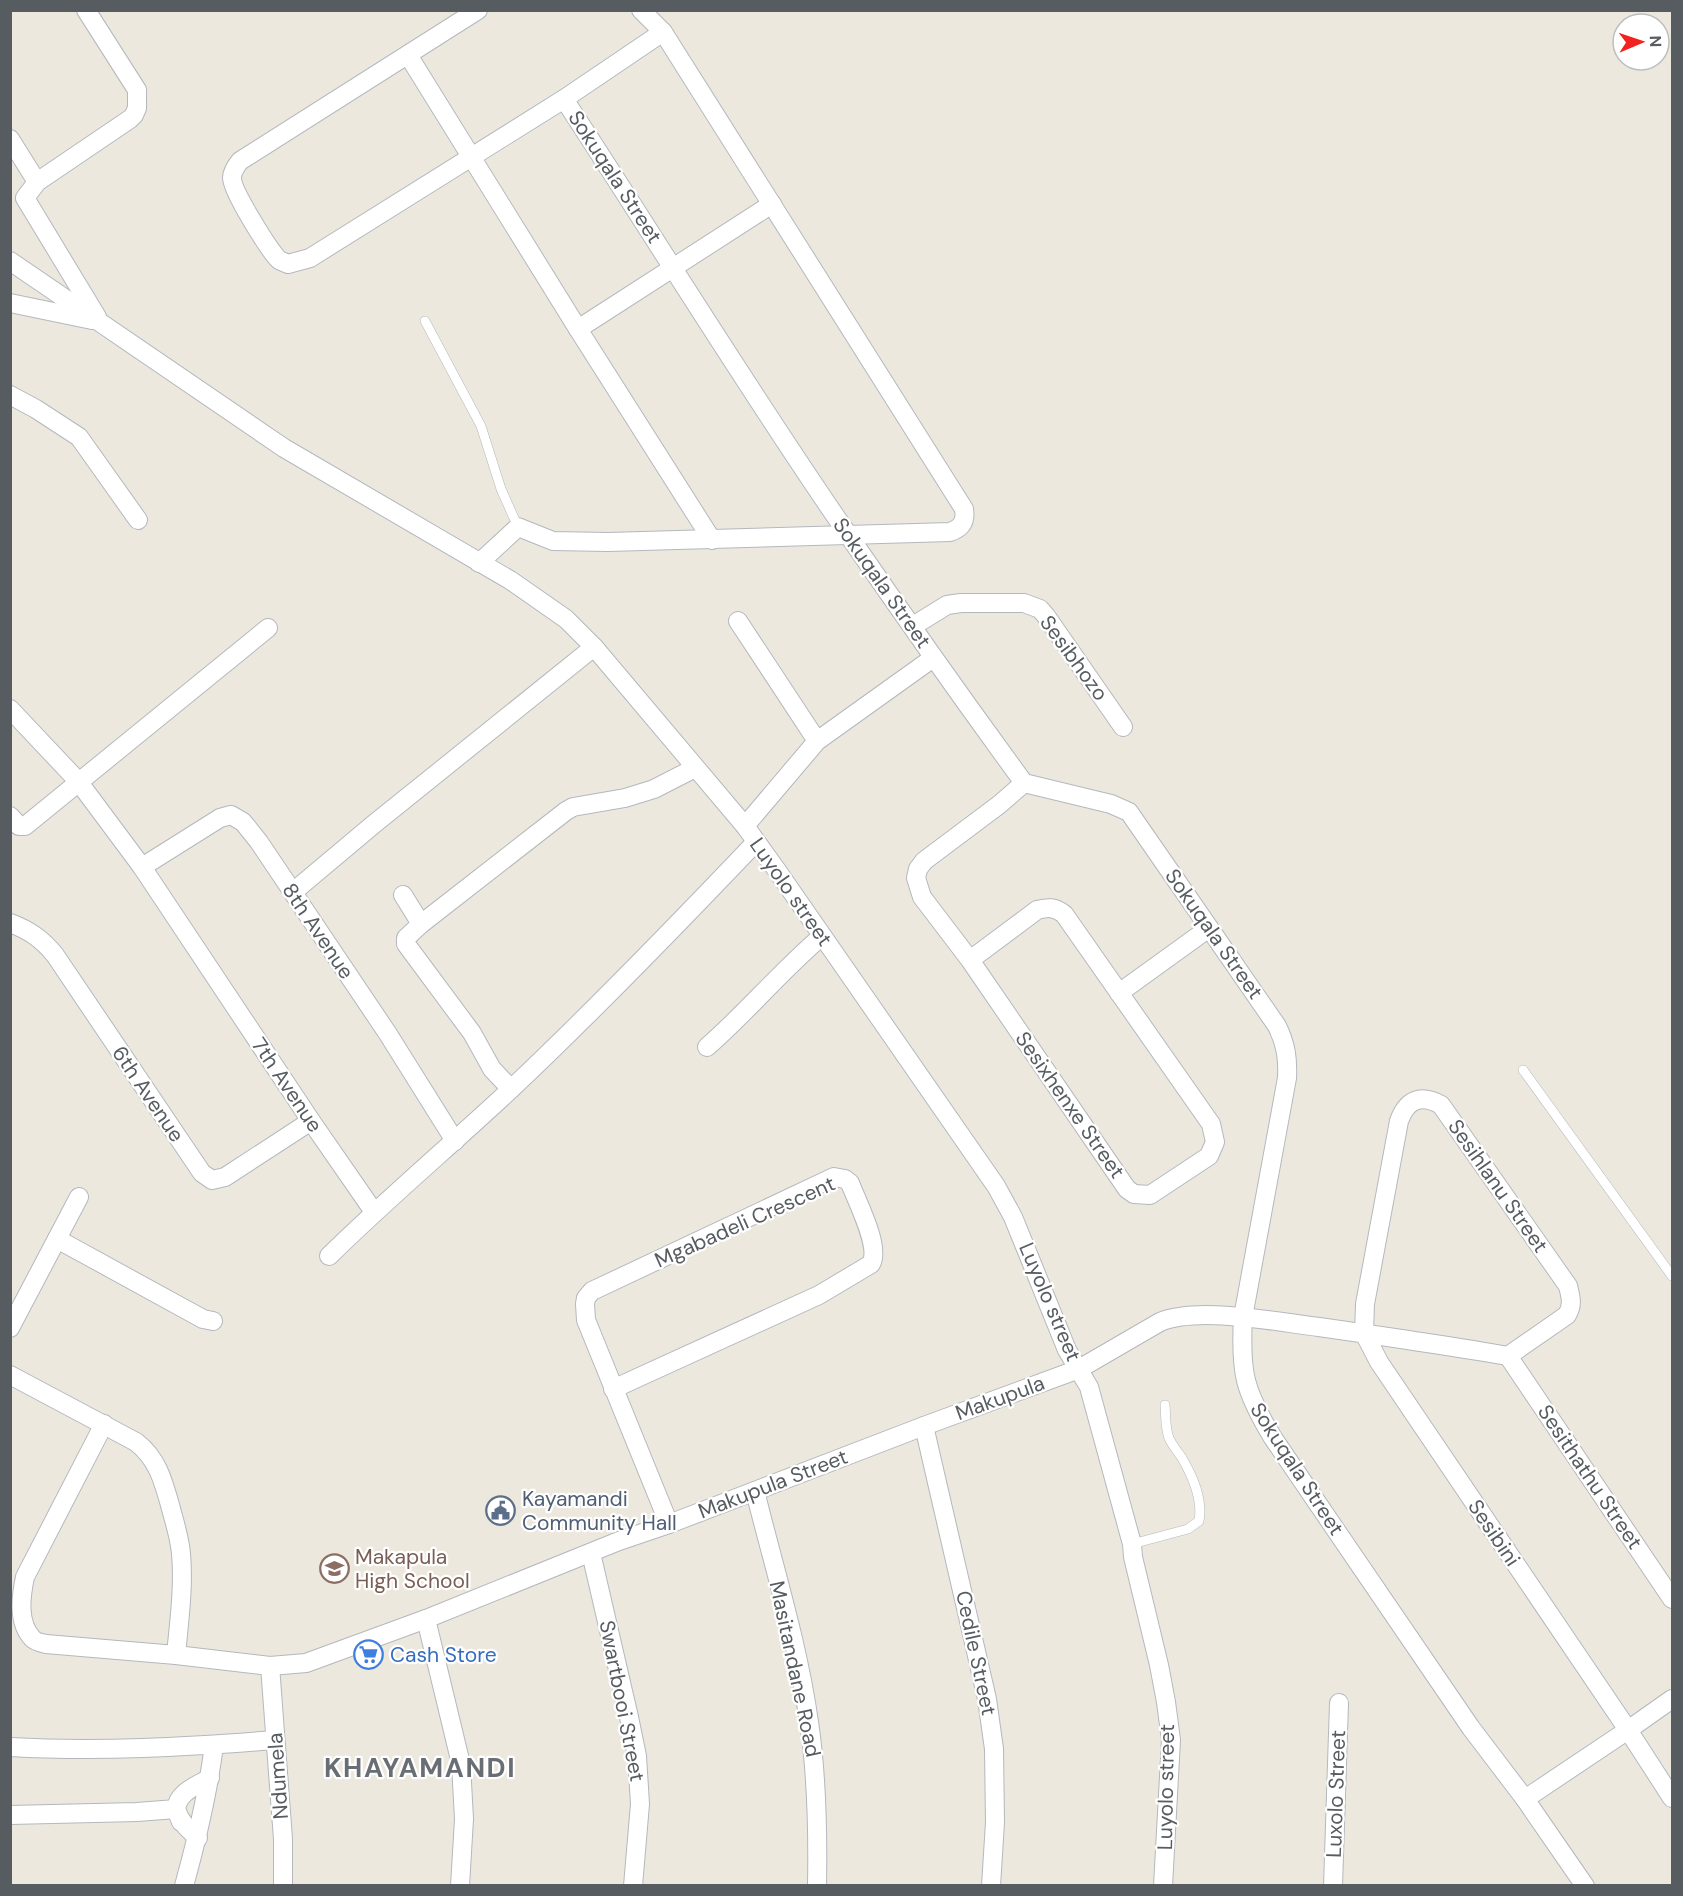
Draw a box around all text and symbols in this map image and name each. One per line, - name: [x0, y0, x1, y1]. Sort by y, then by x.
- north arrow: [1611, 12, 1671, 72]
- text: N: [1645, 35, 1666, 48]
- street label: Sokuqala Street: [562, 105, 668, 249]
- street label: Sokuqala Street: [827, 512, 937, 654]
- street label: Sesibhozo: [1033, 610, 1115, 706]
- street label: Luyolo street: [743, 832, 839, 952]
- street label: Sokuqala Street: [1159, 863, 1269, 1005]
- street label: 8th Avenue: [276, 878, 360, 984]
- street label: Sesixhenxe Street: [1009, 1026, 1131, 1184]
- street label: 7th Avenue: [245, 1032, 329, 1138]
- street label: 6th Avenue: [106, 1040, 191, 1148]
- street label: Sesihlanu Street: [1441, 1114, 1555, 1258]
- street label: Mgabadeli Crescent: [650, 1170, 840, 1274]
- street label: Luyolo street: [1012, 1238, 1088, 1366]
- street label: Makupula: [952, 1369, 1048, 1427]
- street label: Sokuqala Street: [1244, 1397, 1350, 1541]
- street label: Sesithathu Street: [1531, 1399, 1649, 1555]
- street label: Makupula Street: [694, 1443, 852, 1525]
- place label: Kayamandi Community Hall: [522, 1485, 677, 1537]
- street label: Sesibini: [1461, 1494, 1527, 1572]
- public building icon: Kayamandi Community Hall: [485, 1495, 517, 1527]
- place label: Makapula High School: [355, 1543, 470, 1595]
- school or university icon: Makapula High School: [318, 1553, 350, 1585]
- street label: Masitandane Road: [763, 1578, 827, 1760]
- street label: Cedile Street: [949, 1588, 1003, 1718]
- street label: Swartbooi Street: [593, 1618, 651, 1784]
- supermarket icon: Cash Store: [353, 1639, 385, 1671]
- place label: Cash Store: [390, 1641, 497, 1669]
- street label: Luyolo street: [1151, 1724, 1181, 1850]
- street label: Luxolo Street: [1320, 1730, 1352, 1858]
- street label: Ndumela: [261, 1732, 295, 1820]
- district label: KHAYAMANDI: [324, 1750, 516, 1785]

